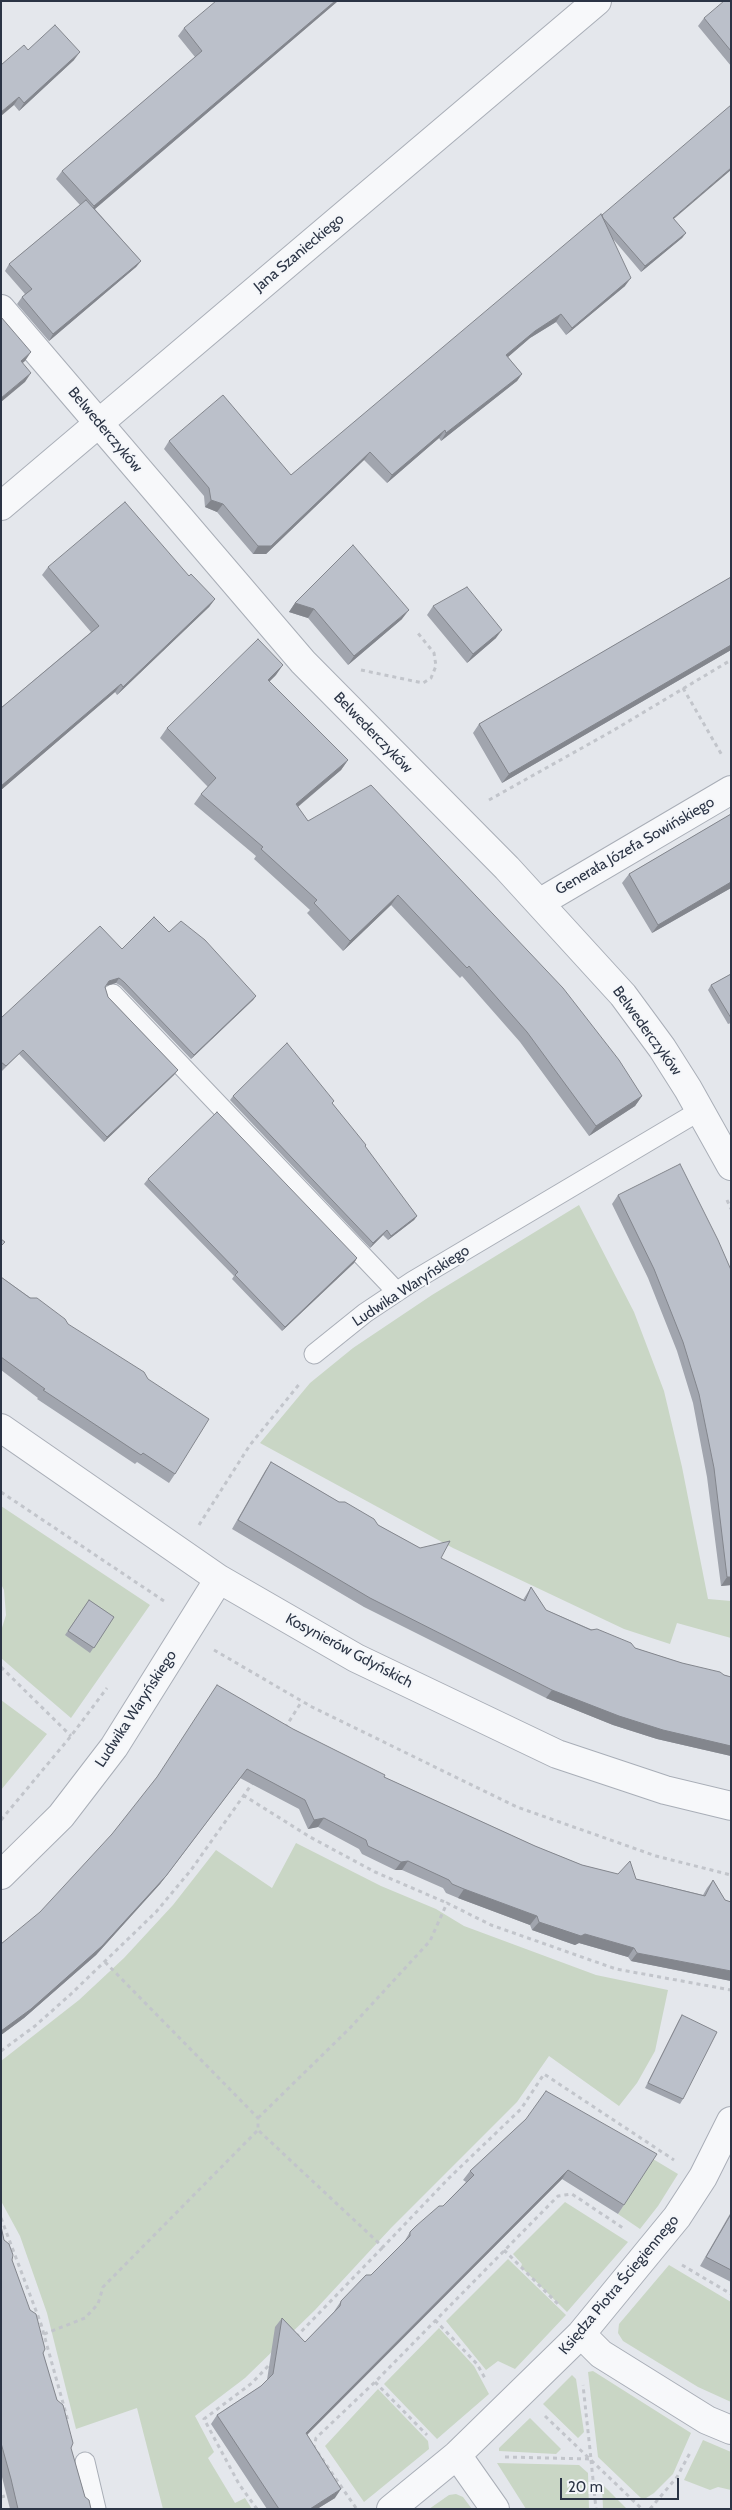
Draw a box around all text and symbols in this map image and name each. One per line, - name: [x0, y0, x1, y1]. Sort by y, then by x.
- street label: Jana Szanieckiego: [250, 210, 348, 296]
- street label: Belwederczyków: [64, 384, 146, 476]
- street label: Belwederczyków: [330, 689, 416, 777]
- street label: Generała Józefa Sowińskiego: [552, 793, 718, 899]
- street label: Belwederczyków: [609, 983, 685, 1079]
- street label: Ludwika Waryńskiego: [349, 1241, 473, 1331]
- street label: Kosynierów Gdyńskich: [282, 1610, 416, 1692]
- street label: Ludwika Waryńskiego: [91, 1647, 181, 1771]
- street label: Księdza Piotra Ściegiennego: [555, 2211, 683, 2359]
- scale bar: [562, 2468, 681, 2500]
- text: 20 m: [568, 2478, 603, 2496]

